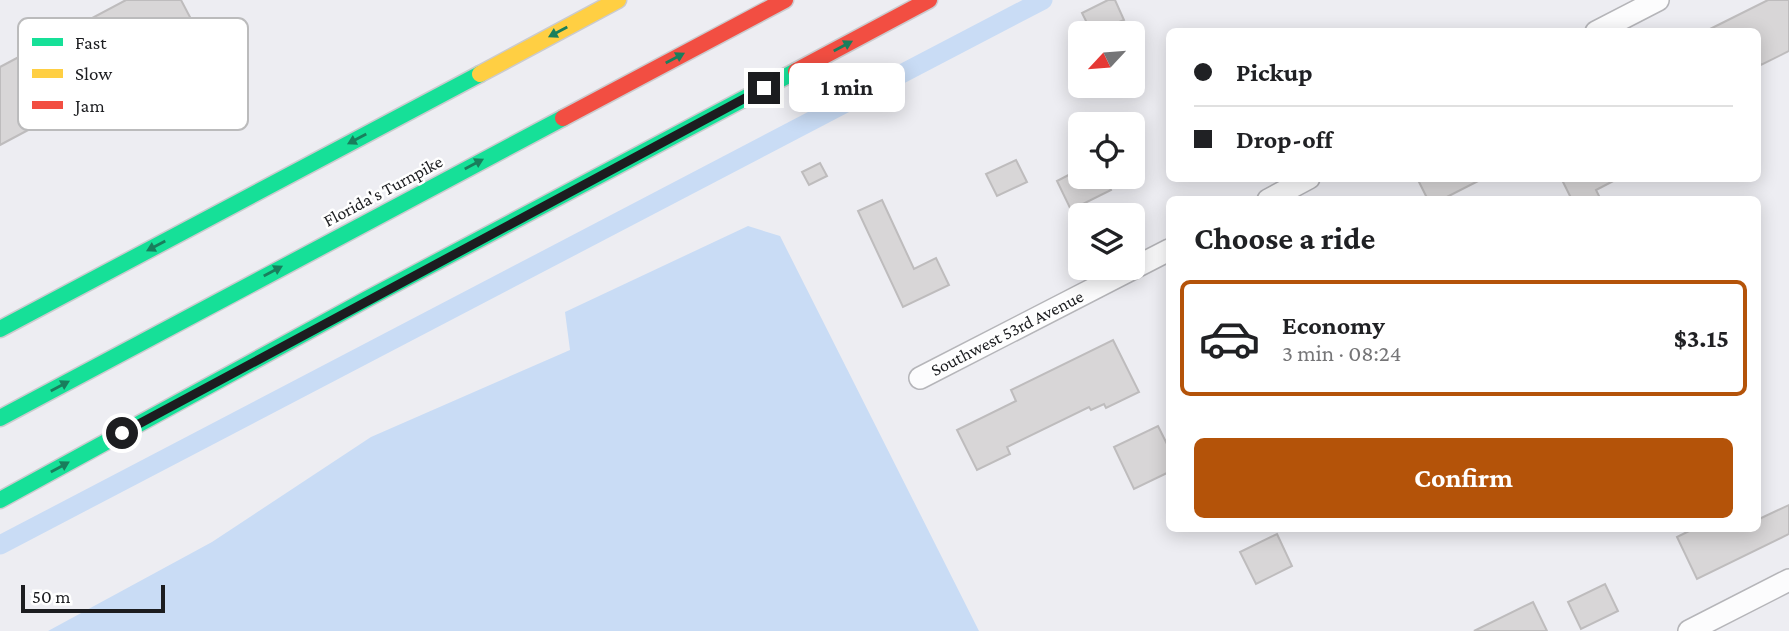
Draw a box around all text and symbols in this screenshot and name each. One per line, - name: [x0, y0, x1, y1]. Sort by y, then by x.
- legend: [18, 18, 248, 130]
- north arrow: [1068, 21, 1144, 98]
- map controls: [1068, 21, 1145, 280]
- one-way arrow: [548, 26, 568, 38]
- text: Fast: [75, 32, 107, 53]
- one-way arrow: [833, 40, 853, 52]
- one-way arrow: [665, 52, 685, 64]
- text: Pickup: [1236, 58, 1313, 87]
- text: Slow: [75, 63, 112, 84]
- callout: 1 min: [788, 64, 904, 112]
- route end: [748, 72, 780, 104]
- text: 1 min: [821, 74, 873, 100]
- text: Jam: [73, 95, 105, 116]
- button: locate: [1068, 112, 1145, 189]
- text: Drop-off: [1236, 125, 1333, 154]
- one-way arrow: [348, 133, 367, 145]
- street label: Florida's Turnpike: [320, 151, 446, 231]
- one-way arrow: [464, 159, 484, 170]
- button: layers: [1068, 203, 1145, 280]
- text: Choose a ride: [1194, 220, 1375, 256]
- one-way arrow: [146, 239, 166, 251]
- one-way arrow: [263, 265, 283, 277]
- street label: Southwest 53rd Avenue: [927, 286, 1087, 380]
- icon: car: [1198, 307, 1261, 370]
- text: Economy: [1282, 311, 1385, 340]
- text: $3.15: [1674, 324, 1729, 353]
- text: 3 min · 08:24: [1282, 340, 1402, 366]
- one-way arrow: [50, 380, 70, 391]
- route start: [106, 417, 138, 449]
- button: Confirm: [1194, 438, 1733, 518]
- one-way arrow: [50, 461, 70, 473]
- scale bar: [21, 582, 164, 614]
- text: 50 m: [32, 586, 71, 607]

